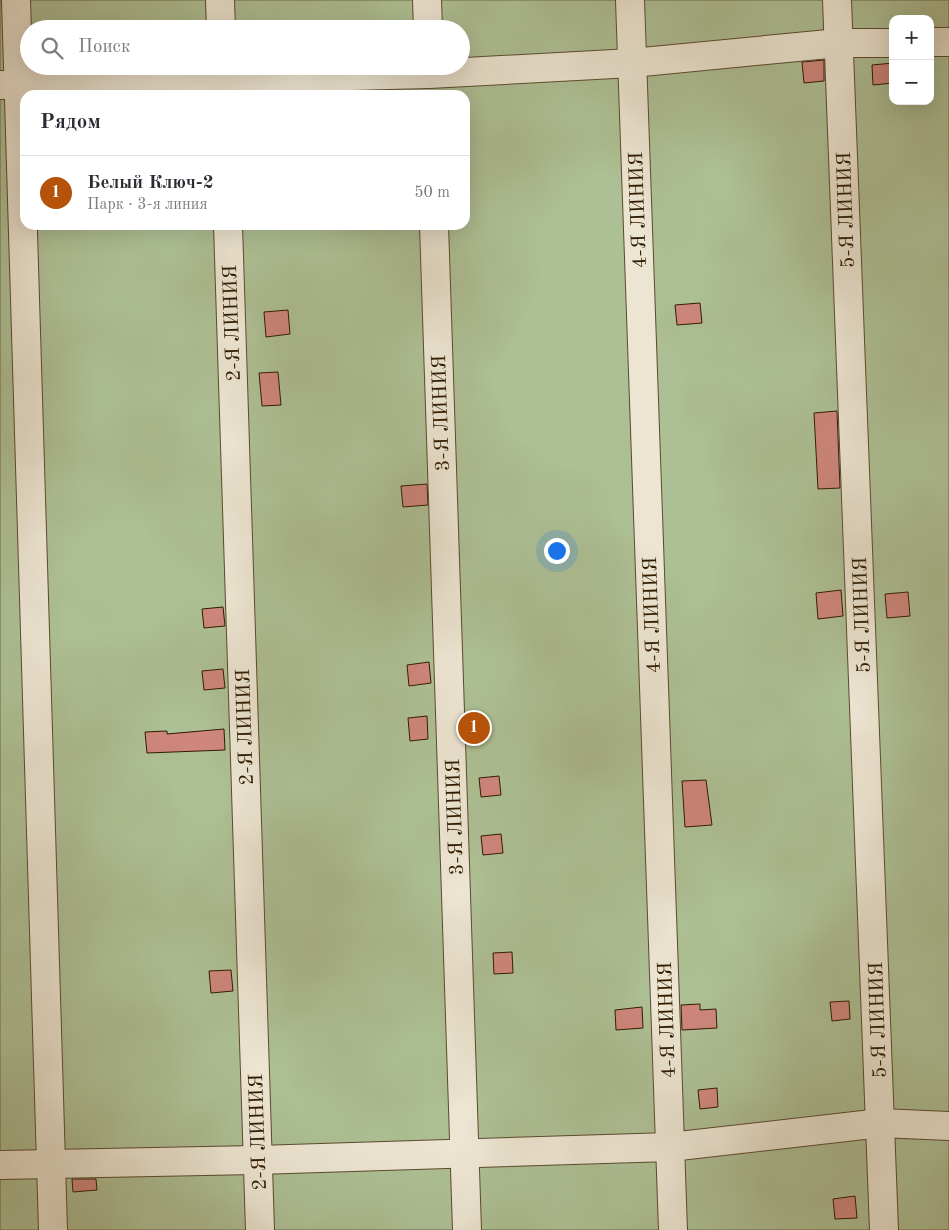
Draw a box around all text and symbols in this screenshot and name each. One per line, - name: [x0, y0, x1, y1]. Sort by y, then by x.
- map controls: [889, 15, 934, 105]
- button: +: [889, 15, 934, 60]
- search box: [20, 20, 470, 75]
- icon: search: [38, 34, 66, 62]
- text: Поиск: [78, 38, 130, 57]
- button: −: [889, 60, 934, 105]
- text: Рядом: [40, 112, 101, 133]
- street label: 4-Я ЛИНИЯ: [627, 151, 651, 269]
- street label: 5-Я ЛИНИЯ: [835, 151, 859, 269]
- text: Белый Ключ-2: [87, 174, 214, 193]
- text: 1: [51, 185, 61, 201]
- text: 50 m: [414, 185, 450, 201]
- text: Парк · 3-я линия: [87, 197, 208, 213]
- street label: 2-Я ЛИНИЯ: [221, 264, 245, 382]
- street label: 3-Я ЛИНИЯ: [430, 354, 454, 472]
- your location: [544, 538, 570, 564]
- street label: 4-Я ЛИНИЯ: [641, 556, 665, 674]
- street label: 5-Я ЛИНИЯ: [851, 556, 875, 674]
- street label: 2-Я ЛИНИЯ: [234, 668, 258, 786]
- pin: 1: [458, 709, 490, 747]
- street label: 3-Я ЛИНИЯ: [444, 758, 468, 876]
- street label: 4-Я ЛИНИЯ: [656, 961, 680, 1079]
- street label: 5-Я ЛИНИЯ: [867, 961, 891, 1079]
- street label: 2-Я ЛИНИЯ: [247, 1073, 271, 1191]

